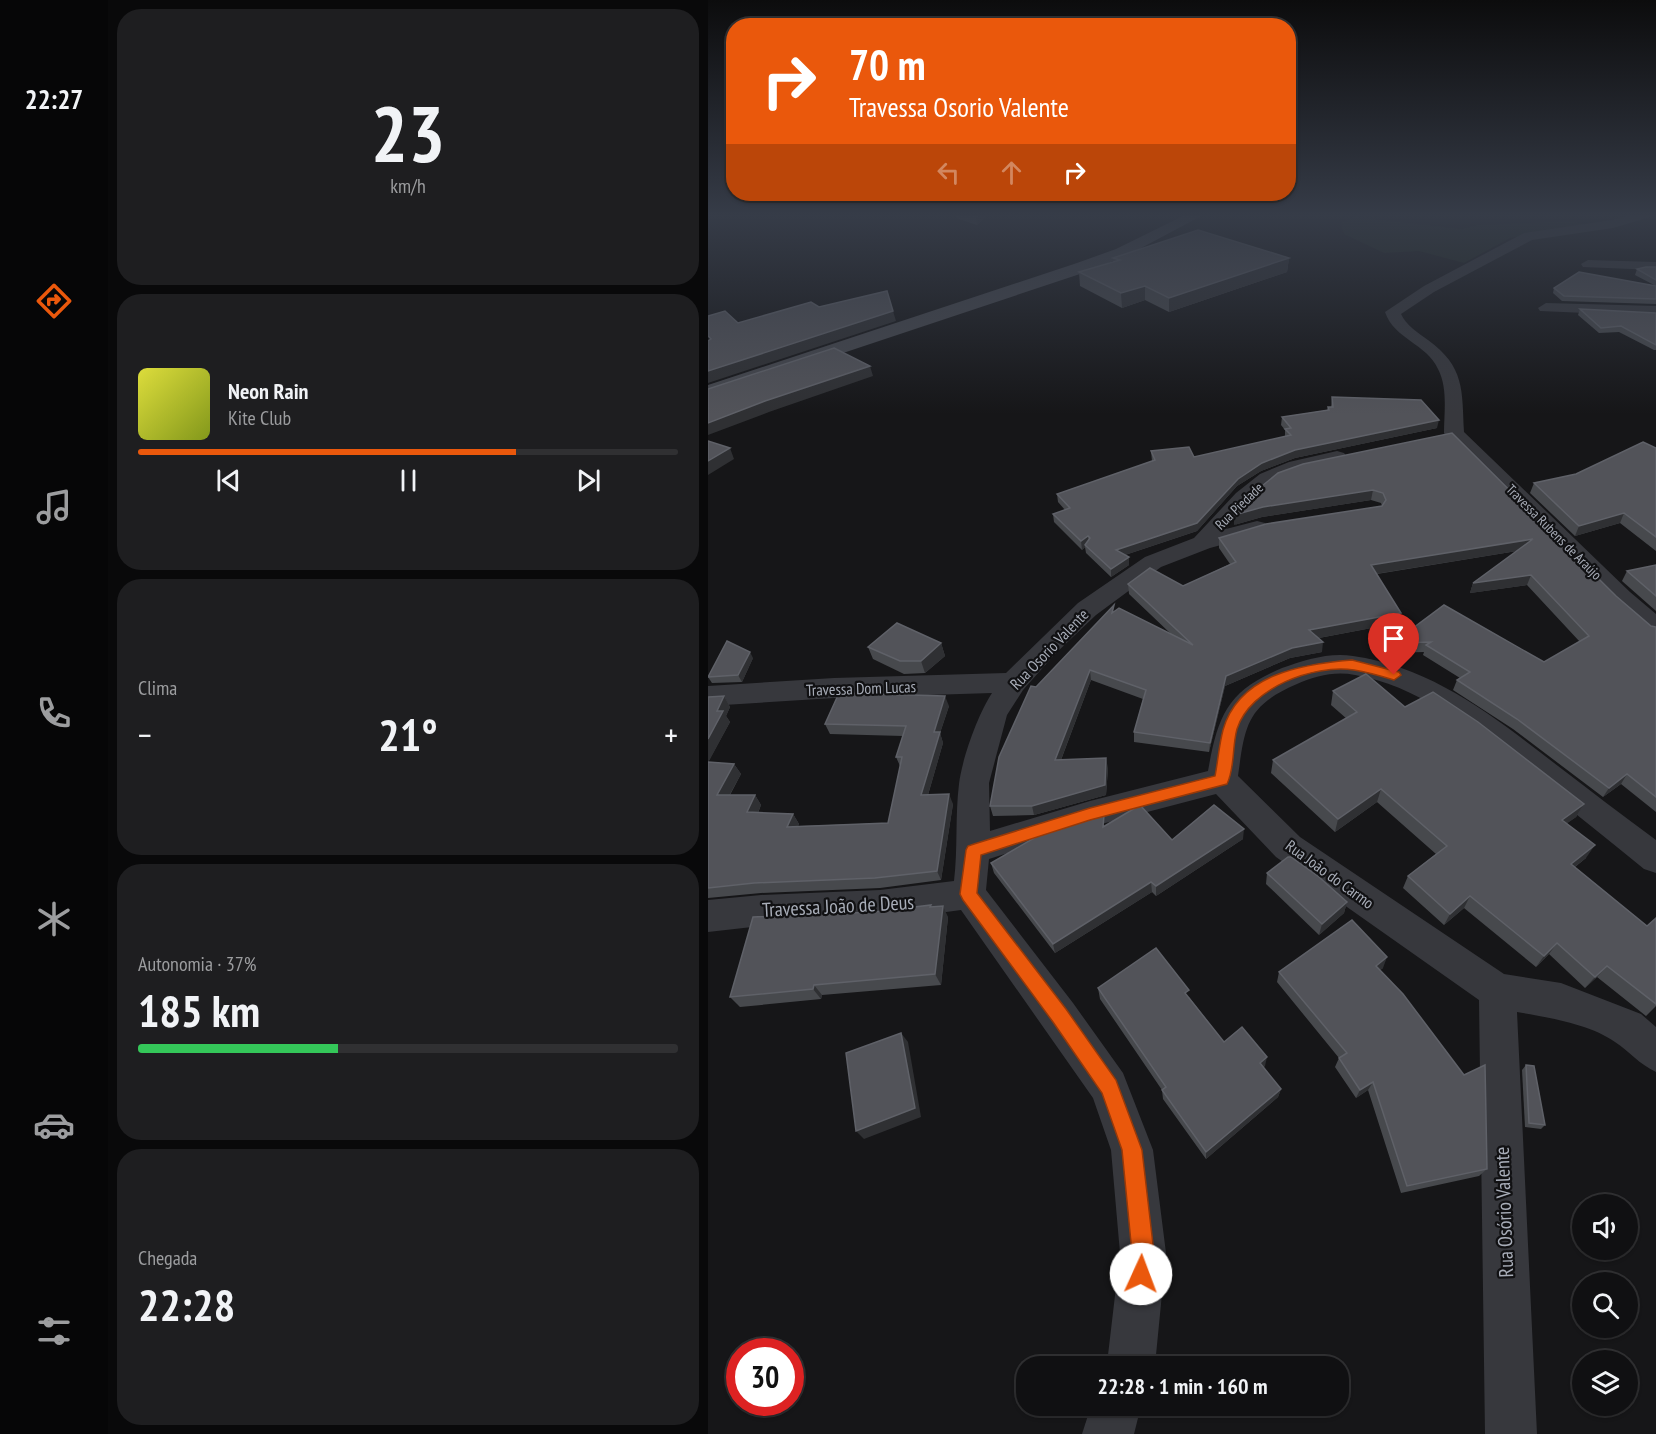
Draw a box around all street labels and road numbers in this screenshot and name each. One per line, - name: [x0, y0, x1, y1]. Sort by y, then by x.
- street label: Rua Piedade: [1211, 479, 1267, 533]
- street label: Travessa Rubens de Araújo: [1502, 480, 1606, 584]
- street label: Rua Osorio Valente: [1005, 604, 1093, 694]
- street label: Travessa Dom Lucas: [806, 676, 916, 700]
- street label: Rua João do Carmo: [1282, 835, 1378, 913]
- street label: Travessa João de Deus: [761, 889, 915, 923]
- street label: Rua Osório Valente: [1489, 1146, 1519, 1278]

